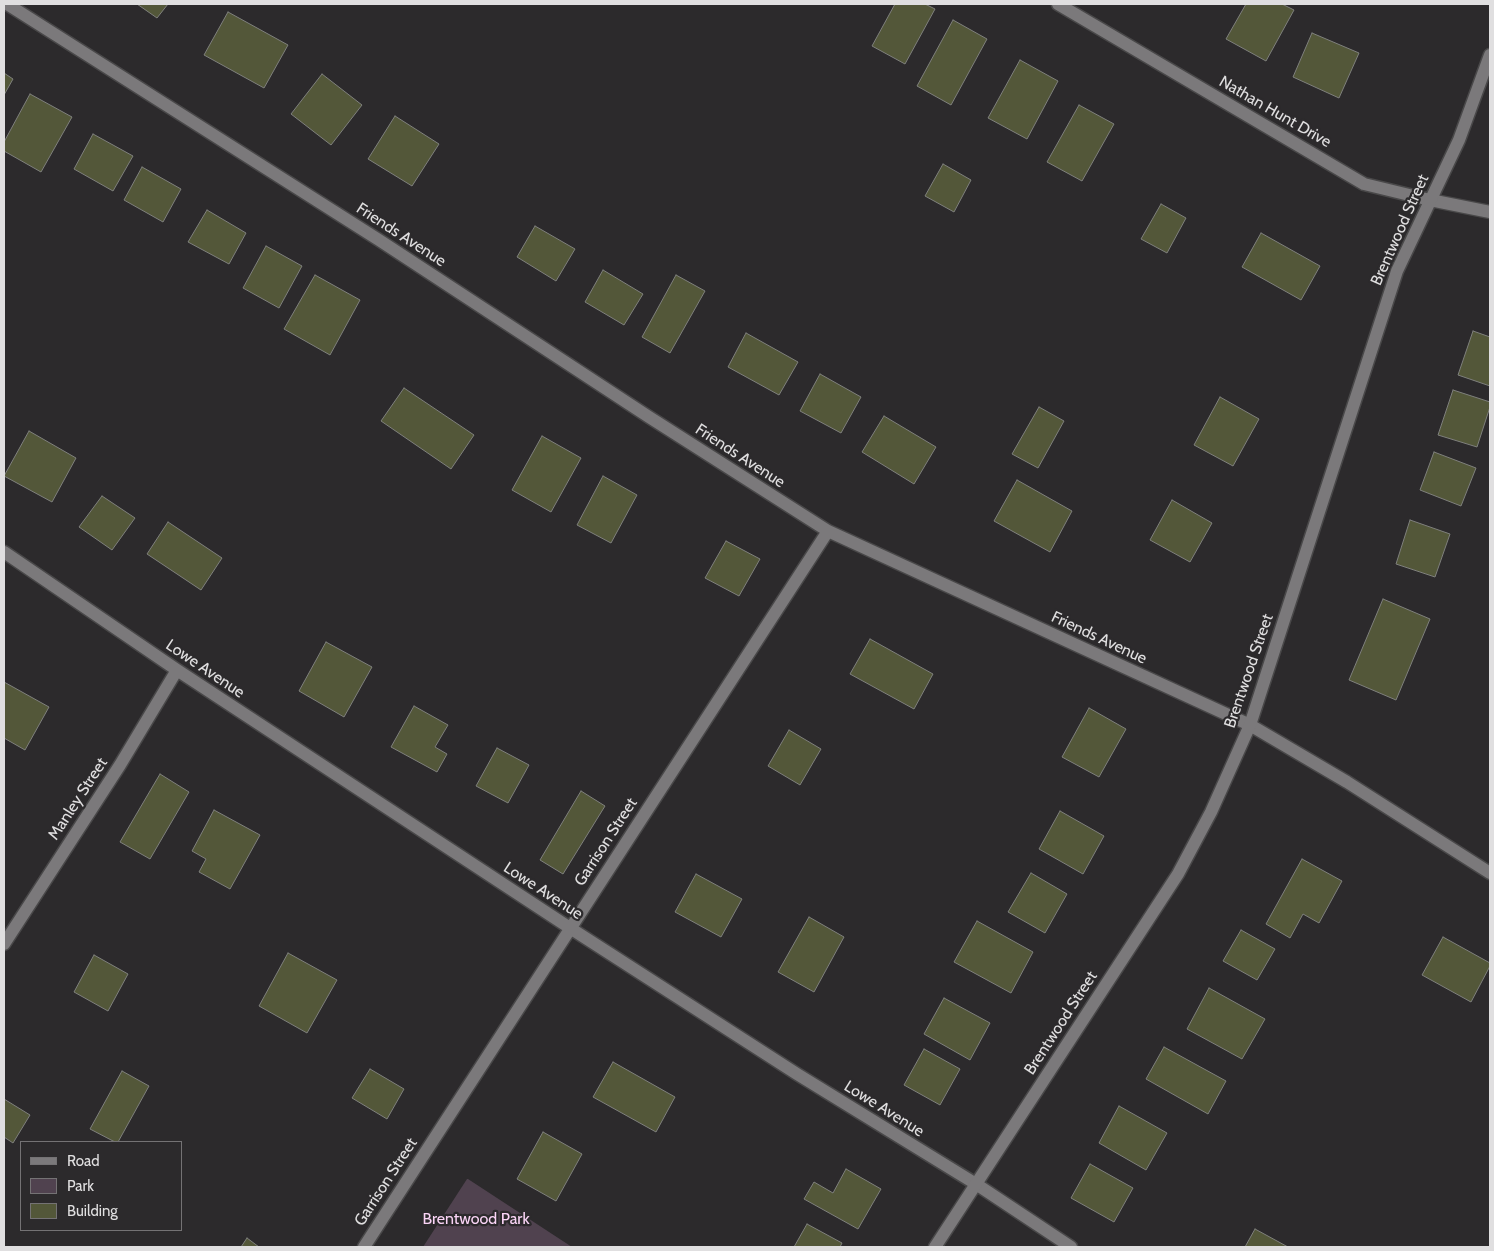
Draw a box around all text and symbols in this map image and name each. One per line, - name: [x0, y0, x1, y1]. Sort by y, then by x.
- street label: Nathan Hunt Drive: [1216, 72, 1334, 152]
- street label: Brentwood Street: [1367, 172, 1433, 288]
- street label: Friends Avenue: [353, 199, 449, 271]
- street label: Friends Avenue: [692, 420, 788, 492]
- street label: Friends Avenue: [1048, 608, 1150, 668]
- street label: Brentwood Street: [1220, 611, 1278, 731]
- street label: Lowe Avenue: [162, 636, 248, 702]
- street label: Manley Street: [44, 754, 112, 844]
- street label: Garrison Street: [570, 794, 642, 890]
- street label: Lowe Avenue: [500, 858, 586, 924]
- street label: Brentwood Street: [1020, 968, 1102, 1078]
- street label: Lowe Avenue: [840, 1077, 928, 1141]
- street label: Garrison Street: [350, 1134, 422, 1230]
- legend: [20, 1141, 182, 1231]
- text: Road: [67, 1152, 100, 1170]
- text: Park: [67, 1177, 94, 1195]
- text: Building: [67, 1202, 118, 1220]
- park label: Brentwood Park: [422, 1209, 530, 1229]

